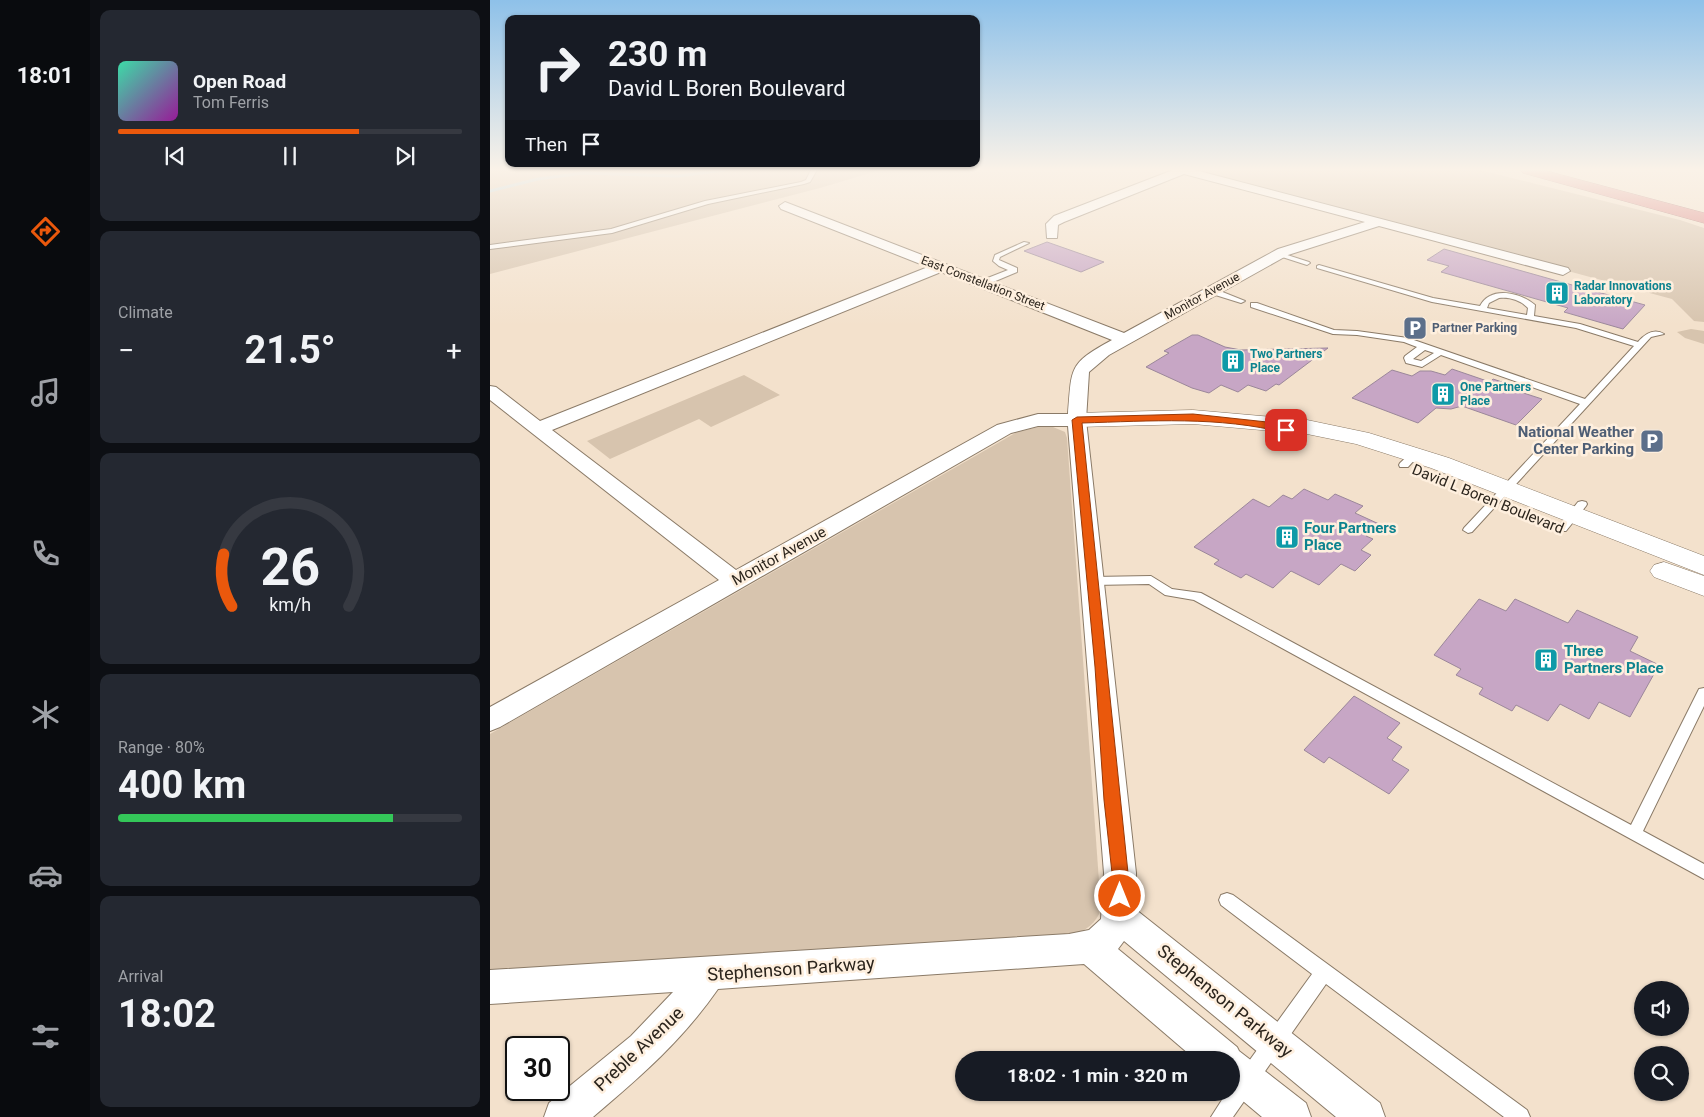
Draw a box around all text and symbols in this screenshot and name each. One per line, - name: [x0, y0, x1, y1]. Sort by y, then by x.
- text: 230 m: [608, 34, 707, 75]
- icon: right: [525, 35, 590, 100]
- text: 18:01: [17, 63, 73, 88]
- text: Open Road: [193, 70, 286, 93]
- text: David L Boren Boulevard: [608, 76, 846, 101]
- text: Tom Ferris: [193, 93, 269, 112]
- icon: arrive: [577, 130, 605, 158]
- text: Then: [525, 133, 567, 156]
- icon: previous: [161, 142, 189, 170]
- icon: pause: [276, 142, 304, 170]
- icon: next: [391, 142, 419, 170]
- icon: directions: [28, 214, 63, 249]
- street label: East Constellation Street: [919, 253, 1047, 313]
- street label: Monitor Avenue: [1162, 270, 1242, 322]
- place label: Radar Innovations Laboratory: [1574, 279, 1672, 307]
- building icon: Radar Innovations Laboratory: [1544, 280, 1570, 306]
- text: Climate: [118, 303, 173, 322]
- parking icon: Partner Parking: [1402, 315, 1428, 341]
- place label: Partner Parking: [1432, 321, 1517, 335]
- text: 21.5°: [244, 328, 336, 372]
- text: −: [118, 334, 134, 367]
- text: +: [446, 334, 462, 367]
- place label: Two Partners Place: [1250, 347, 1322, 375]
- building icon: Two Partners Place: [1220, 348, 1246, 374]
- icon: music: [28, 375, 63, 410]
- place label: One Partners Place: [1460, 380, 1531, 408]
- building icon: One Partners Place: [1430, 381, 1456, 407]
- pin: [1265, 409, 1307, 451]
- icon: arrive: [1272, 416, 1300, 444]
- place label: National Weather Center Parking: [1518, 423, 1635, 458]
- parking icon: National Weather Center Parking: [1639, 428, 1665, 454]
- street label: David L Boren Boulevard: [1410, 460, 1566, 538]
- place label: Four Partners Place: [1304, 519, 1397, 554]
- street label: Monitor Avenue: [729, 523, 829, 589]
- building icon: Four Partners Place: [1274, 524, 1300, 550]
- icon: phone: [28, 536, 63, 571]
- text: 26: [260, 537, 320, 598]
- text: km/h: [269, 594, 311, 615]
- place label: Three Partners Place: [1564, 642, 1664, 677]
- building icon: Three Partners Place: [1533, 647, 1559, 673]
- icon: climate: [28, 697, 63, 732]
- text: Range · 80%: [118, 738, 205, 757]
- text: 400 km: [118, 763, 246, 807]
- icon: car: [28, 858, 63, 893]
- position arrow: [1093, 869, 1145, 921]
- street label: Stephenson Parkway: [1154, 940, 1297, 1062]
- street label: Stephenson Parkway: [707, 952, 876, 985]
- text: Arrival: [118, 967, 163, 986]
- map controls: [1634, 981, 1689, 1101]
- button: sound: [1634, 981, 1689, 1036]
- text: 18:02: [118, 992, 216, 1036]
- street label: Preble Avenue: [590, 1002, 688, 1095]
- icon: filters: [28, 1019, 63, 1054]
- speed limit sign: 30: [505, 1036, 570, 1101]
- button: search: [1634, 1046, 1689, 1101]
- text: 18:02 · 1 min · 320 m: [1007, 1064, 1188, 1087]

